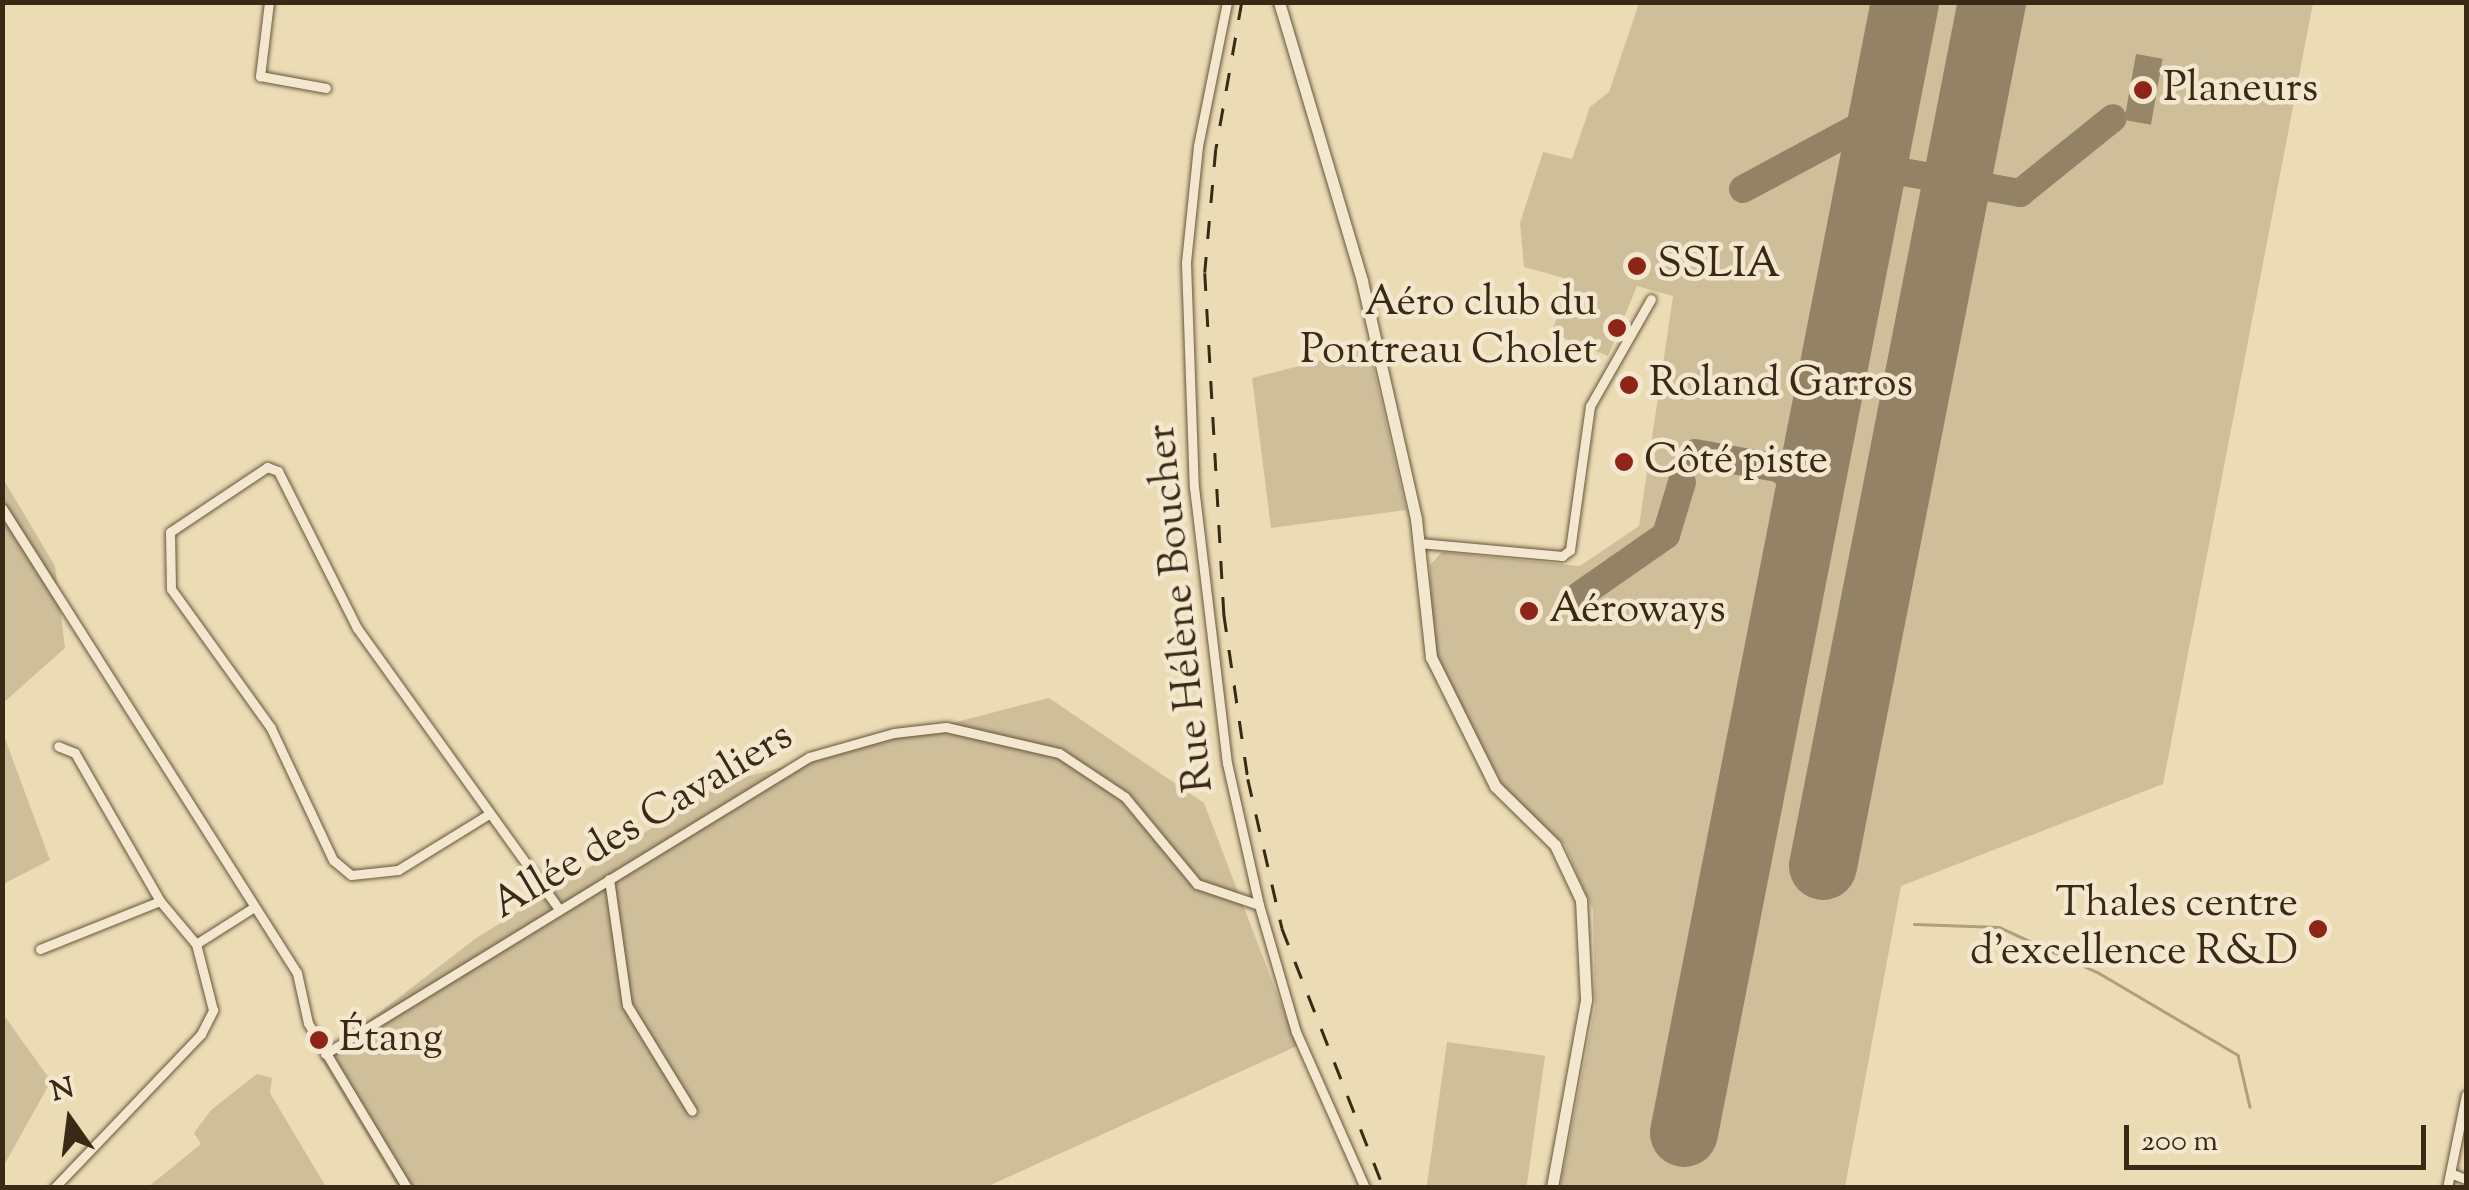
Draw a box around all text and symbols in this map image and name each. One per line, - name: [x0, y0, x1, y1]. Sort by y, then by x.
- place label: Planeurs: [2163, 65, 2318, 115]
- marker: Planeurs: [2132, 79, 2154, 101]
- place label: SSLIA: [1657, 241, 1780, 291]
- marker: SSLIA: [1626, 255, 1648, 277]
- place label: Aéro club du Pontreau Cholet: [1300, 279, 1597, 378]
- marker: Aéro club du Pontreau Cholet: [1606, 317, 1628, 339]
- place label: Roland Garros: [1649, 360, 1913, 410]
- marker: Roland Garros: [1618, 374, 1640, 396]
- street label: Rue Hélène Boucher: [1138, 421, 1226, 795]
- place label: Côté piste: [1644, 437, 1828, 487]
- marker: Côté piste: [1613, 451, 1635, 473]
- place label: Aéroways: [1549, 586, 1726, 636]
- marker: Aéroways: [1518, 600, 1540, 622]
- street label: Allée des Cavaliers: [483, 712, 803, 932]
- place label: Thales centre d'excellence R&D: [1970, 880, 2298, 978]
- marker: Thales centre d'excellence R&D: [2307, 918, 2329, 940]
- place label: Étang: [339, 1015, 443, 1065]
- marker: Étang: [308, 1029, 330, 1051]
- text: N: [47, 1069, 78, 1113]
- north arrow: [20, 1070, 120, 1170]
- scale bar: [2129, 1105, 2432, 1167]
- text: 200 m: [2141, 1121, 2218, 1164]

